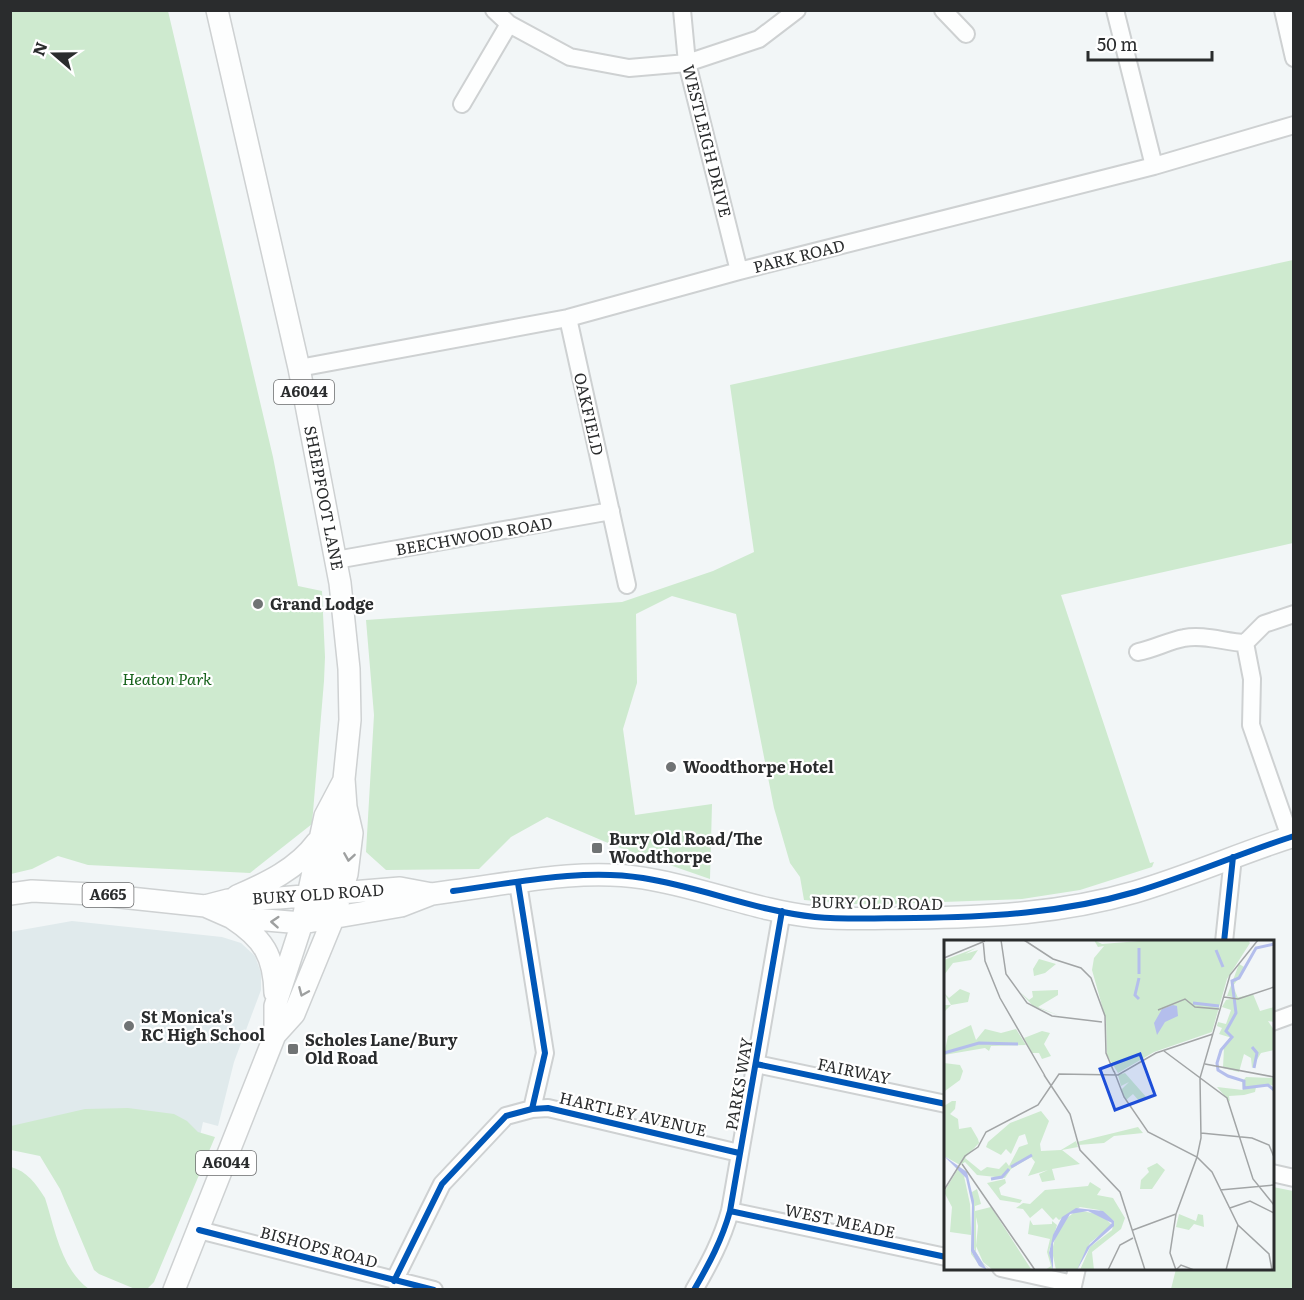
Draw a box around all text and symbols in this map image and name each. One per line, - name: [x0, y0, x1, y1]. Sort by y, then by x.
- north arrow: [24, 24, 84, 84]
- scale bar: [1088, 24, 1212, 62]
- text: 50 m: [1097, 30, 1138, 57]
- text: N: [25, 38, 53, 59]
- street label: WESTLEIGH DRIVE: [677, 62, 739, 220]
- street label: PARK ROAD: [750, 232, 847, 278]
- street label: OAKFIELD: [569, 370, 611, 457]
- road number: A6044: [274, 380, 334, 404]
- street label: SHEEPFOOT LANE: [299, 423, 351, 572]
- street label: BEECHWOOD ROAD: [394, 509, 554, 561]
- place label: Grand Lodge: [270, 591, 374, 615]
- marker: Grand Lodge: [251, 597, 265, 611]
- park label: Heaton Park: [122, 666, 212, 690]
- place label: Woodthorpe Hotel: [683, 754, 834, 778]
- marker: Woodthorpe Hotel: [664, 760, 678, 774]
- place label: Bury Old Road/The Woodthorpe: [609, 826, 763, 868]
- marker: Bury Old Road/The Woodthorpe: [590, 841, 604, 855]
- one-way arrow: [344, 853, 356, 862]
- street label: BURY OLD ROAD: [251, 876, 385, 910]
- road number: A665: [82, 883, 134, 907]
- street label: BURY OLD ROAD: [811, 889, 943, 915]
- one-way arrow: [271, 916, 280, 929]
- inset map: [944, 940, 1274, 1270]
- one-way arrow: [298, 986, 310, 997]
- place label: St Monica's RC High School: [141, 1004, 265, 1046]
- marker: St Monica's RC High School: [122, 1019, 136, 1033]
- place label: Scholes Lane/Bury Old Road: [305, 1027, 458, 1069]
- street label: PARKS WAY: [718, 1035, 758, 1132]
- marker: Scholes Lane/Bury Old Road: [286, 1042, 300, 1056]
- street label: FAIRWAY: [815, 1051, 894, 1090]
- street label: HARTLEY AVENUE: [557, 1084, 709, 1142]
- road number: A6044: [196, 1151, 256, 1175]
- street label: WEST MEADE: [783, 1197, 898, 1243]
- street label: BISHOPS ROAD: [258, 1219, 381, 1273]

